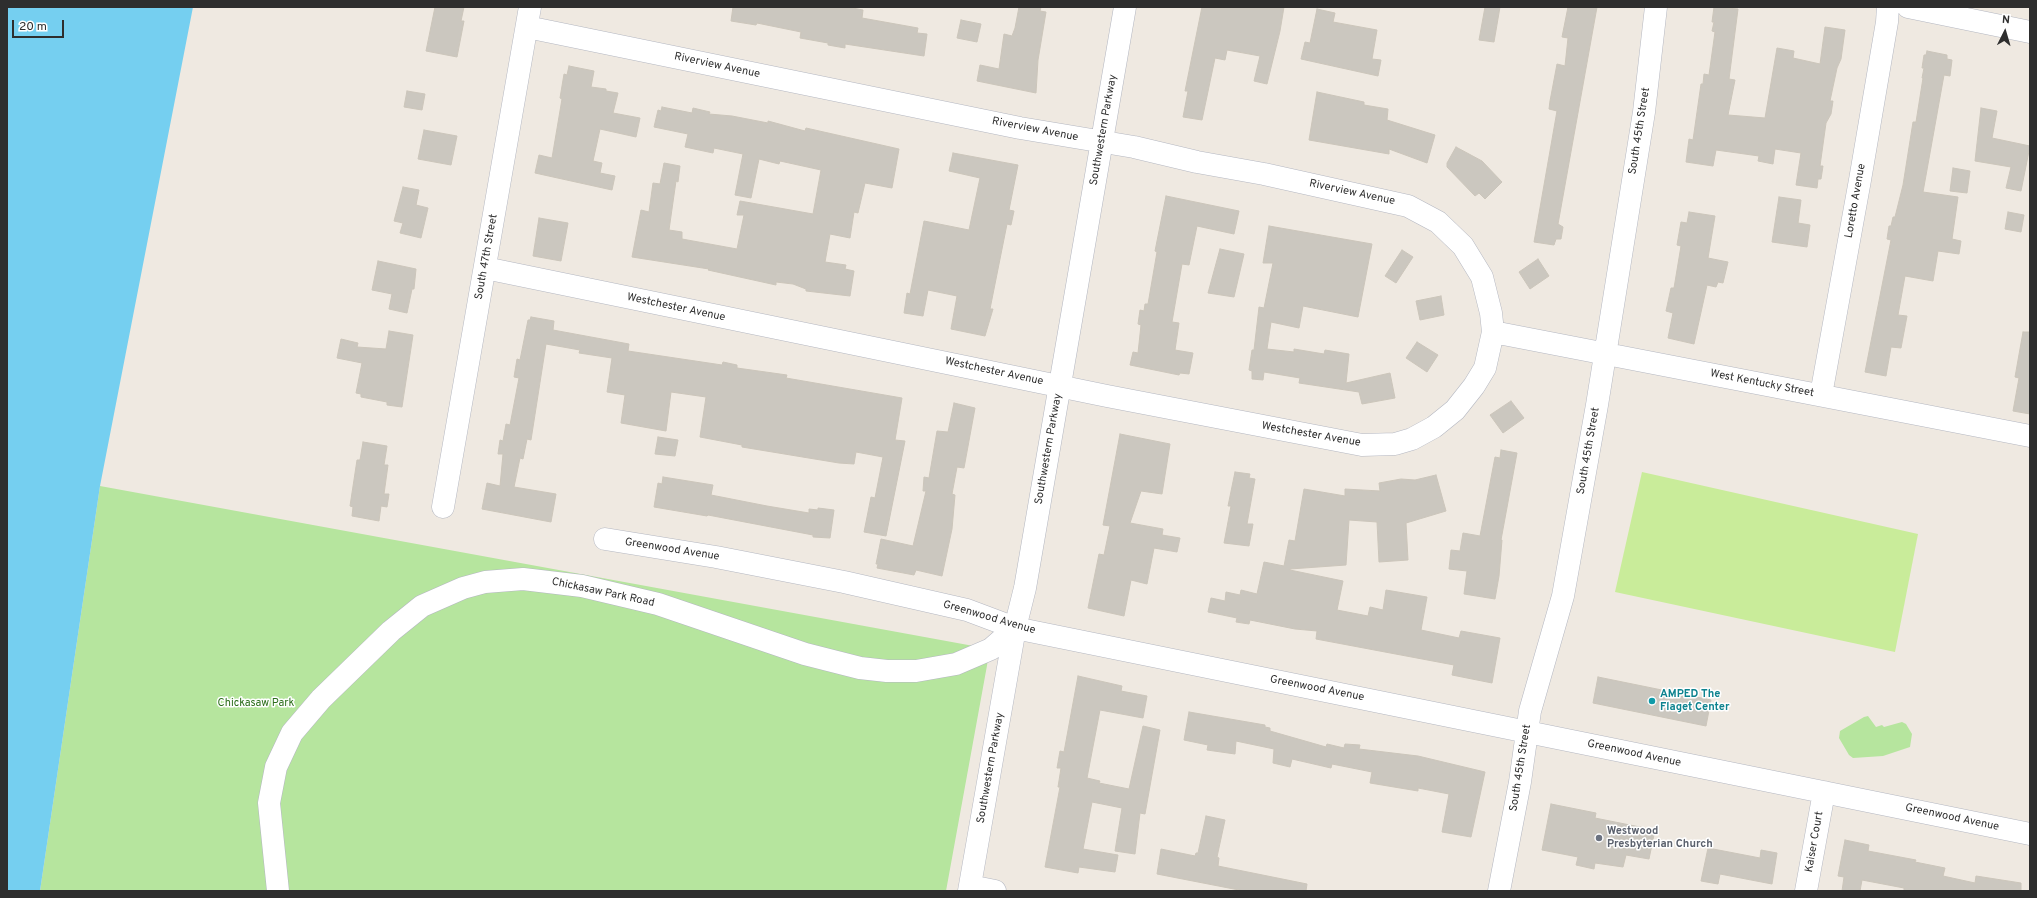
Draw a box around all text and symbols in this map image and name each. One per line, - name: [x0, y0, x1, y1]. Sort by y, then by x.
- scale bar: [14, 12, 66, 38]
- north arrow: [1985, 12, 2025, 52]
- text: N: [2001, 13, 2011, 27]
- text: 20 m: [19, 19, 47, 35]
- street label: Riverview Avenue: [673, 50, 761, 82]
- street label: Southwestern Parkway: [1088, 74, 1120, 186]
- street label: South 45th Street: [1627, 86, 1653, 176]
- street label: Riverview Avenue: [991, 115, 1079, 145]
- street label: Loretto Avenue: [1843, 163, 1869, 239]
- street label: Riverview Avenue: [1308, 177, 1396, 209]
- street label: South 47th Street: [473, 213, 501, 301]
- street label: Westchester Avenue: [626, 291, 726, 325]
- street label: Westchester Avenue: [944, 355, 1044, 389]
- street label: West Kentucky Street: [1709, 367, 1815, 401]
- street label: Southwestern Parkway: [1033, 393, 1065, 505]
- street label: South 45th Street: [1575, 406, 1603, 496]
- street label: Westchester Avenue: [1260, 420, 1362, 450]
- street label: Greenwood Avenue: [624, 536, 720, 564]
- street label: Chickasaw Park Road: [550, 576, 656, 610]
- street label: Greenwood Avenue: [941, 598, 1037, 638]
- street label: Greenwood Avenue: [1269, 673, 1365, 705]
- place label: AMPED The Flaget Center: [1660, 688, 1730, 714]
- marker: AMPED The Flaget Center: [1647, 696, 1657, 706]
- park label: Chickasaw Park: [218, 697, 294, 711]
- street label: Southwestern Parkway: [975, 712, 1007, 824]
- street label: South 45th Street: [1508, 723, 1534, 813]
- street label: Greenwood Avenue: [1586, 738, 1682, 770]
- street label: Greenwood Avenue: [1904, 802, 2000, 834]
- street label: Kaiser Court: [1803, 810, 1827, 874]
- place label: Westwood Presbyterian Church: [1607, 825, 1713, 851]
- marker: Westwood Presbyterian Church: [1594, 833, 1604, 843]

